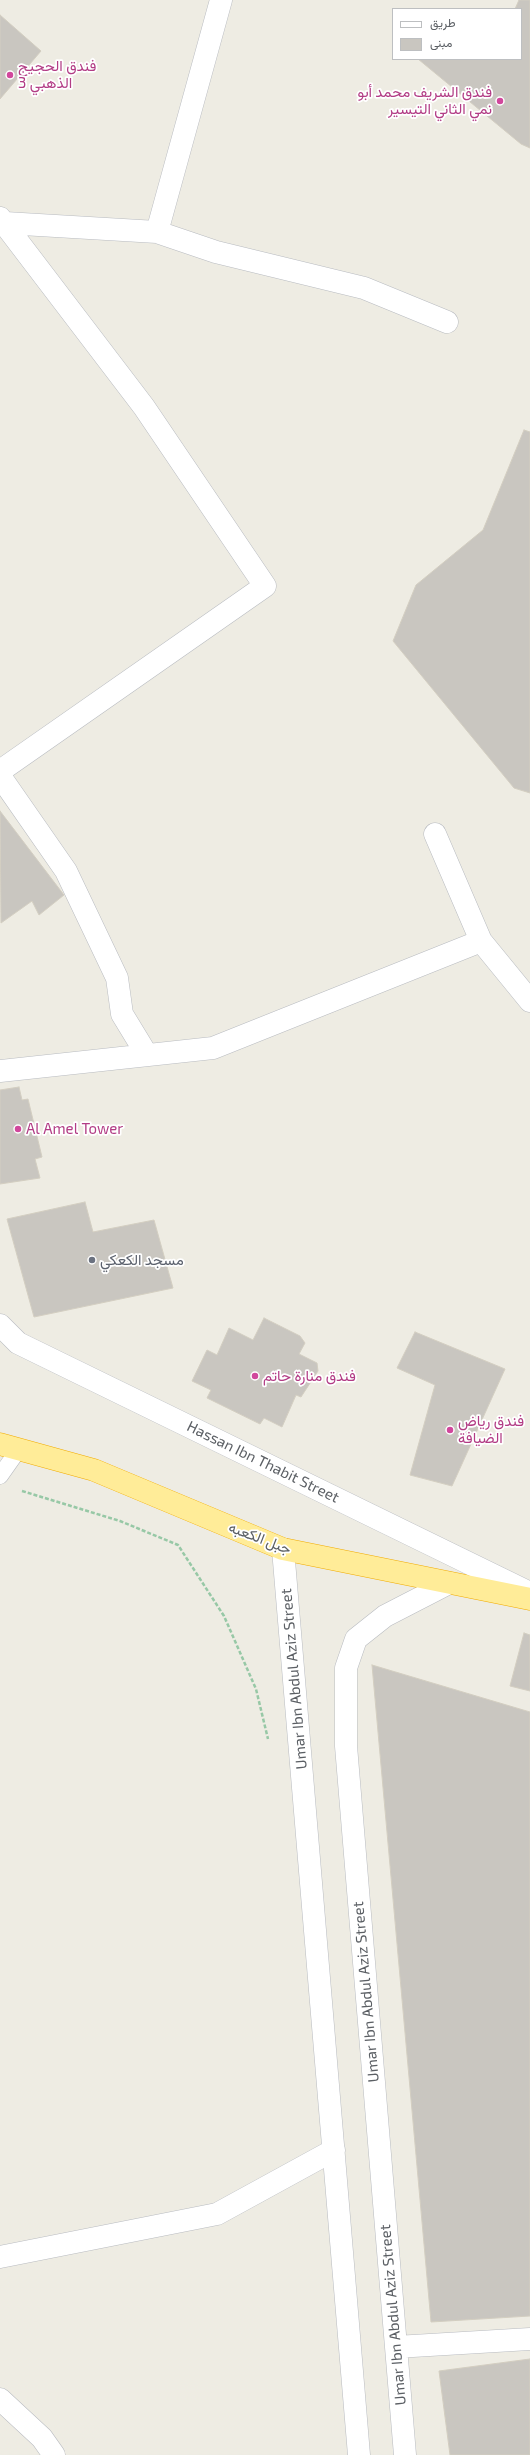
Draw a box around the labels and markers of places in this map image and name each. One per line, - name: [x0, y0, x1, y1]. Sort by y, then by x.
- place label: فندق الحجيج الذهبي 3: [18, 57, 96, 92]
- marker: فندق الحجيج الذهبي 3: [5, 70, 15, 80]
- place label: فندق الشريف محمد أبو نمي الثاني التيسير: [357, 83, 492, 118]
- marker: فندق الشريف محمد أبو نمي الثاني التيسير: [495, 96, 505, 106]
- place label: Al Amel Tower: [26, 1120, 123, 1138]
- marker: Al Amel Tower: [13, 1124, 23, 1134]
- place label: مسجد الكعكي: [100, 1251, 184, 1269]
- marker: مسجد الكعكي: [87, 1255, 97, 1265]
- place label: فندق منارة حاتم: [263, 1367, 356, 1385]
- marker: فندق منارة حاتم: [250, 1371, 260, 1381]
- place label: فندق رياض الضيافة: [458, 1412, 524, 1447]
- marker: فندق رياض الضيافة: [445, 1425, 455, 1435]

